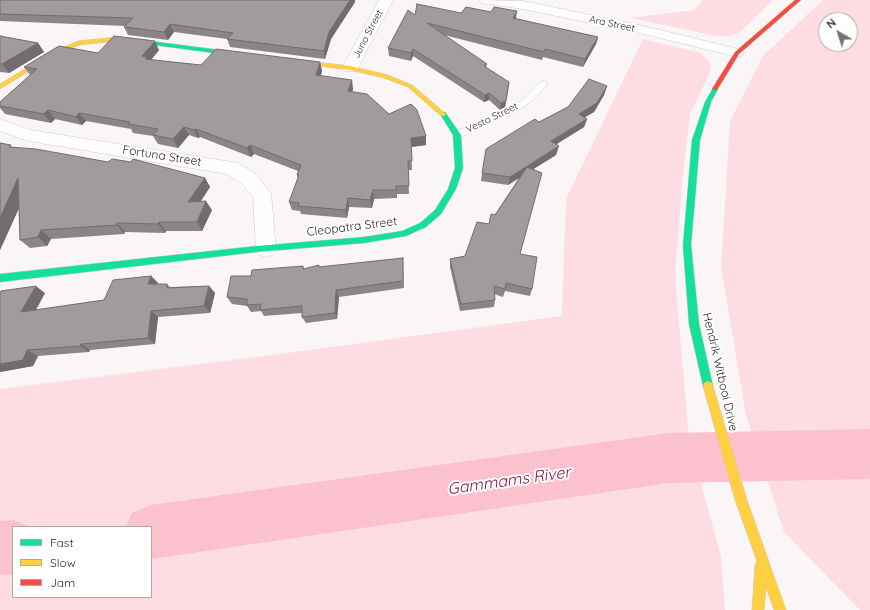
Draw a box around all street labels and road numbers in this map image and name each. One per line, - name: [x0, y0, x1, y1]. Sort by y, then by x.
- street label: Juno Street: [350, 8, 386, 60]
- street label: Ara Street: [588, 13, 636, 35]
- street label: Vesta Street: [464, 100, 520, 136]
- street label: Fortuna Street: [122, 143, 202, 169]
- street label: Cleopatra Street: [306, 214, 398, 240]
- street label: Hendrik Witbooi Drive: [699, 311, 741, 433]

